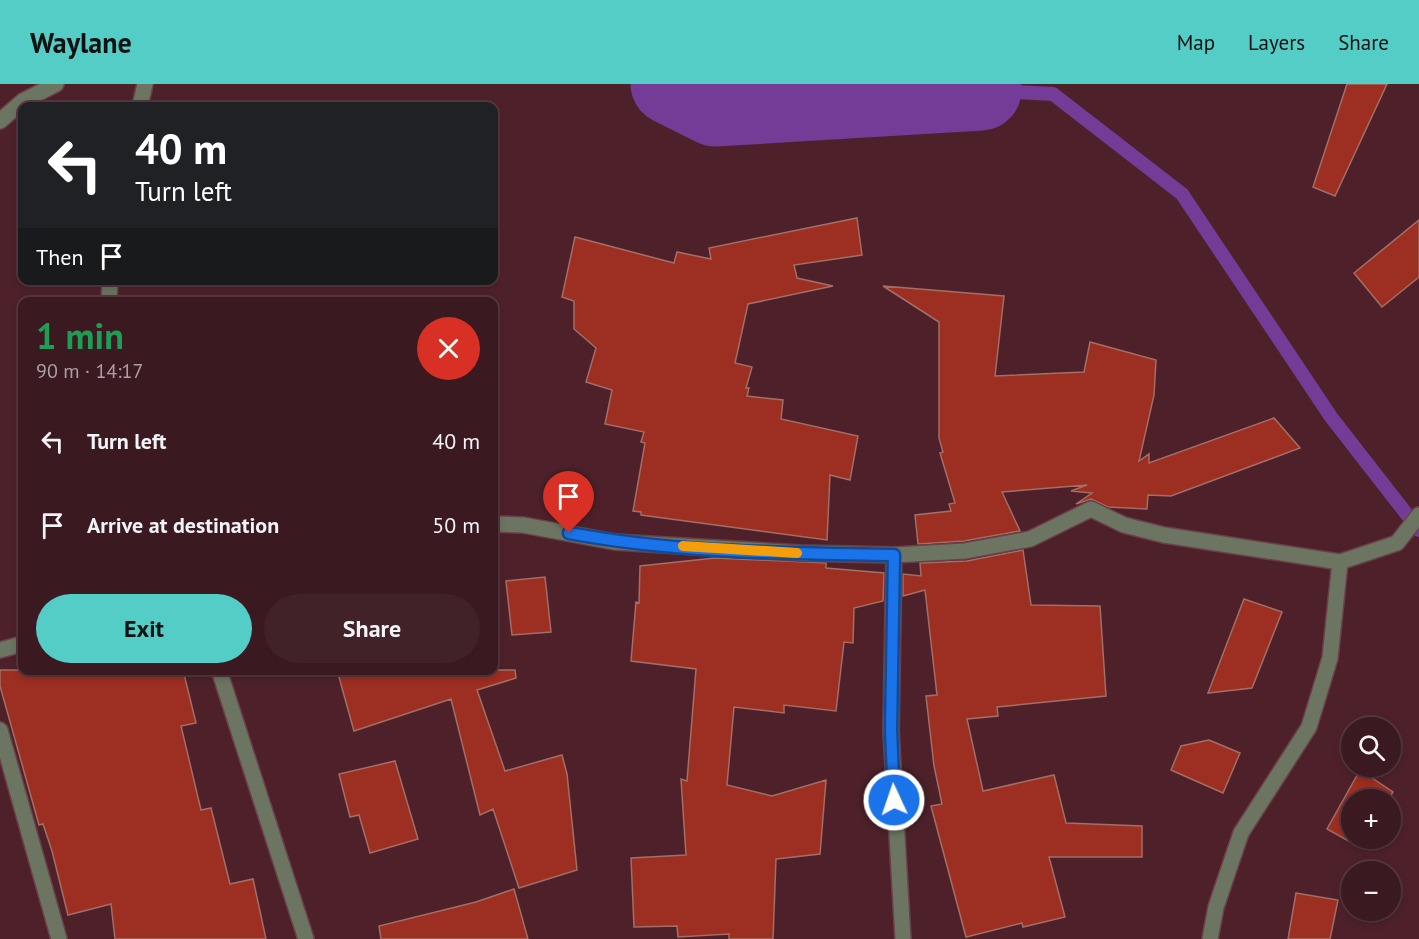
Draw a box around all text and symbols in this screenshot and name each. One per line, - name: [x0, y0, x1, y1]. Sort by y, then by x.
- text: Waylane: [30, 24, 132, 61]
- text: Map: [1177, 29, 1215, 56]
- text: Layers: [1248, 29, 1305, 56]
- text: Share: [1338, 29, 1389, 56]
- text: 40 m: [135, 121, 227, 176]
- icon: left: [36, 126, 114, 204]
- text: Turn left: [135, 174, 232, 208]
- icon: arrive: [95, 240, 128, 273]
- text: Then: [36, 243, 83, 271]
- text: 1 min: [36, 312, 124, 359]
- button: close: [417, 317, 480, 380]
- text: 90 m · 14:17: [36, 358, 143, 384]
- icon: left: [36, 425, 69, 458]
- text: Turn left: [87, 427, 167, 455]
- text: 40 m: [432, 427, 480, 455]
- pin: [543, 471, 594, 533]
- icon: arrive: [552, 480, 585, 513]
- icon: arrive: [36, 509, 69, 542]
- text: Arrive at destination: [87, 511, 279, 539]
- text: 50 m: [432, 511, 480, 539]
- button: Exit: [36, 594, 252, 663]
- button: Share: [264, 594, 480, 663]
- map controls: [1341, 717, 1401, 921]
- button: search: [1341, 717, 1401, 777]
- position arrow: [862, 768, 926, 832]
- button: +: [1341, 789, 1401, 849]
- button: −: [1341, 861, 1401, 921]

